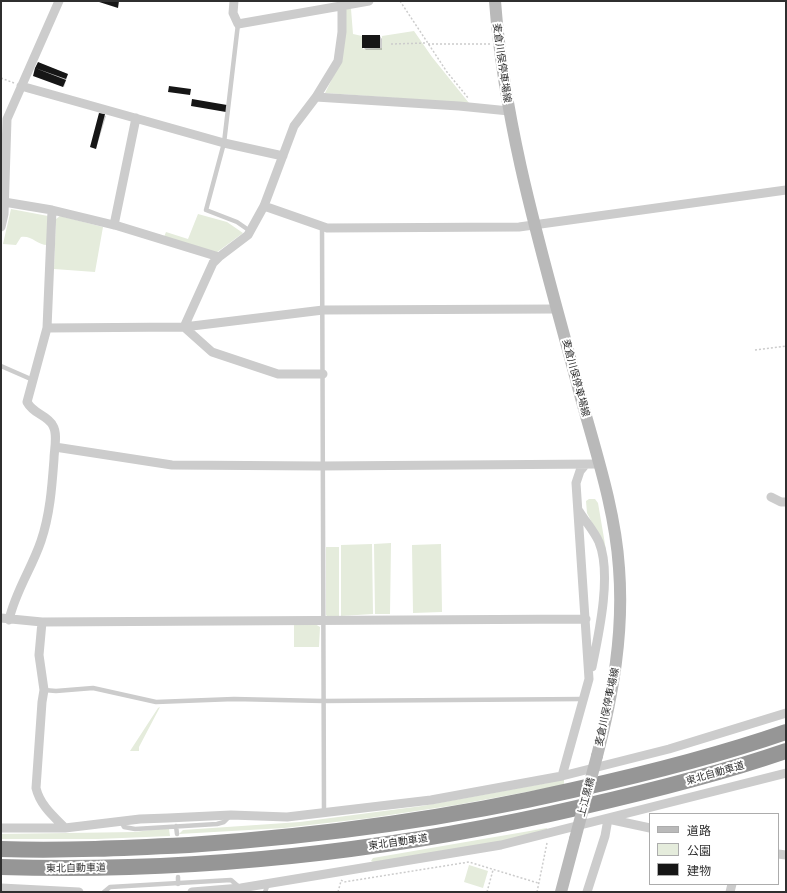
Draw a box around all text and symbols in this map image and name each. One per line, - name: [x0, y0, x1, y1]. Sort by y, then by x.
- street label: 麦倉川俣停車場線: [490, 23, 514, 103]
- street label: 麦倉川俣停車場線: [560, 338, 592, 418]
- street label: 麦倉川俣停車場線: [593, 667, 621, 747]
- street label: 東北自動車道: [685, 759, 745, 787]
- street label: 上江黒橋: [575, 776, 597, 818]
- legend: [649, 813, 779, 885]
- text: 道路: [687, 823, 711, 837]
- street label: 東北自動車道: [367, 832, 429, 852]
- text: 公園: [687, 843, 711, 857]
- street label: 東北自動車道: [46, 861, 106, 875]
- text: 建物: [687, 863, 711, 877]

